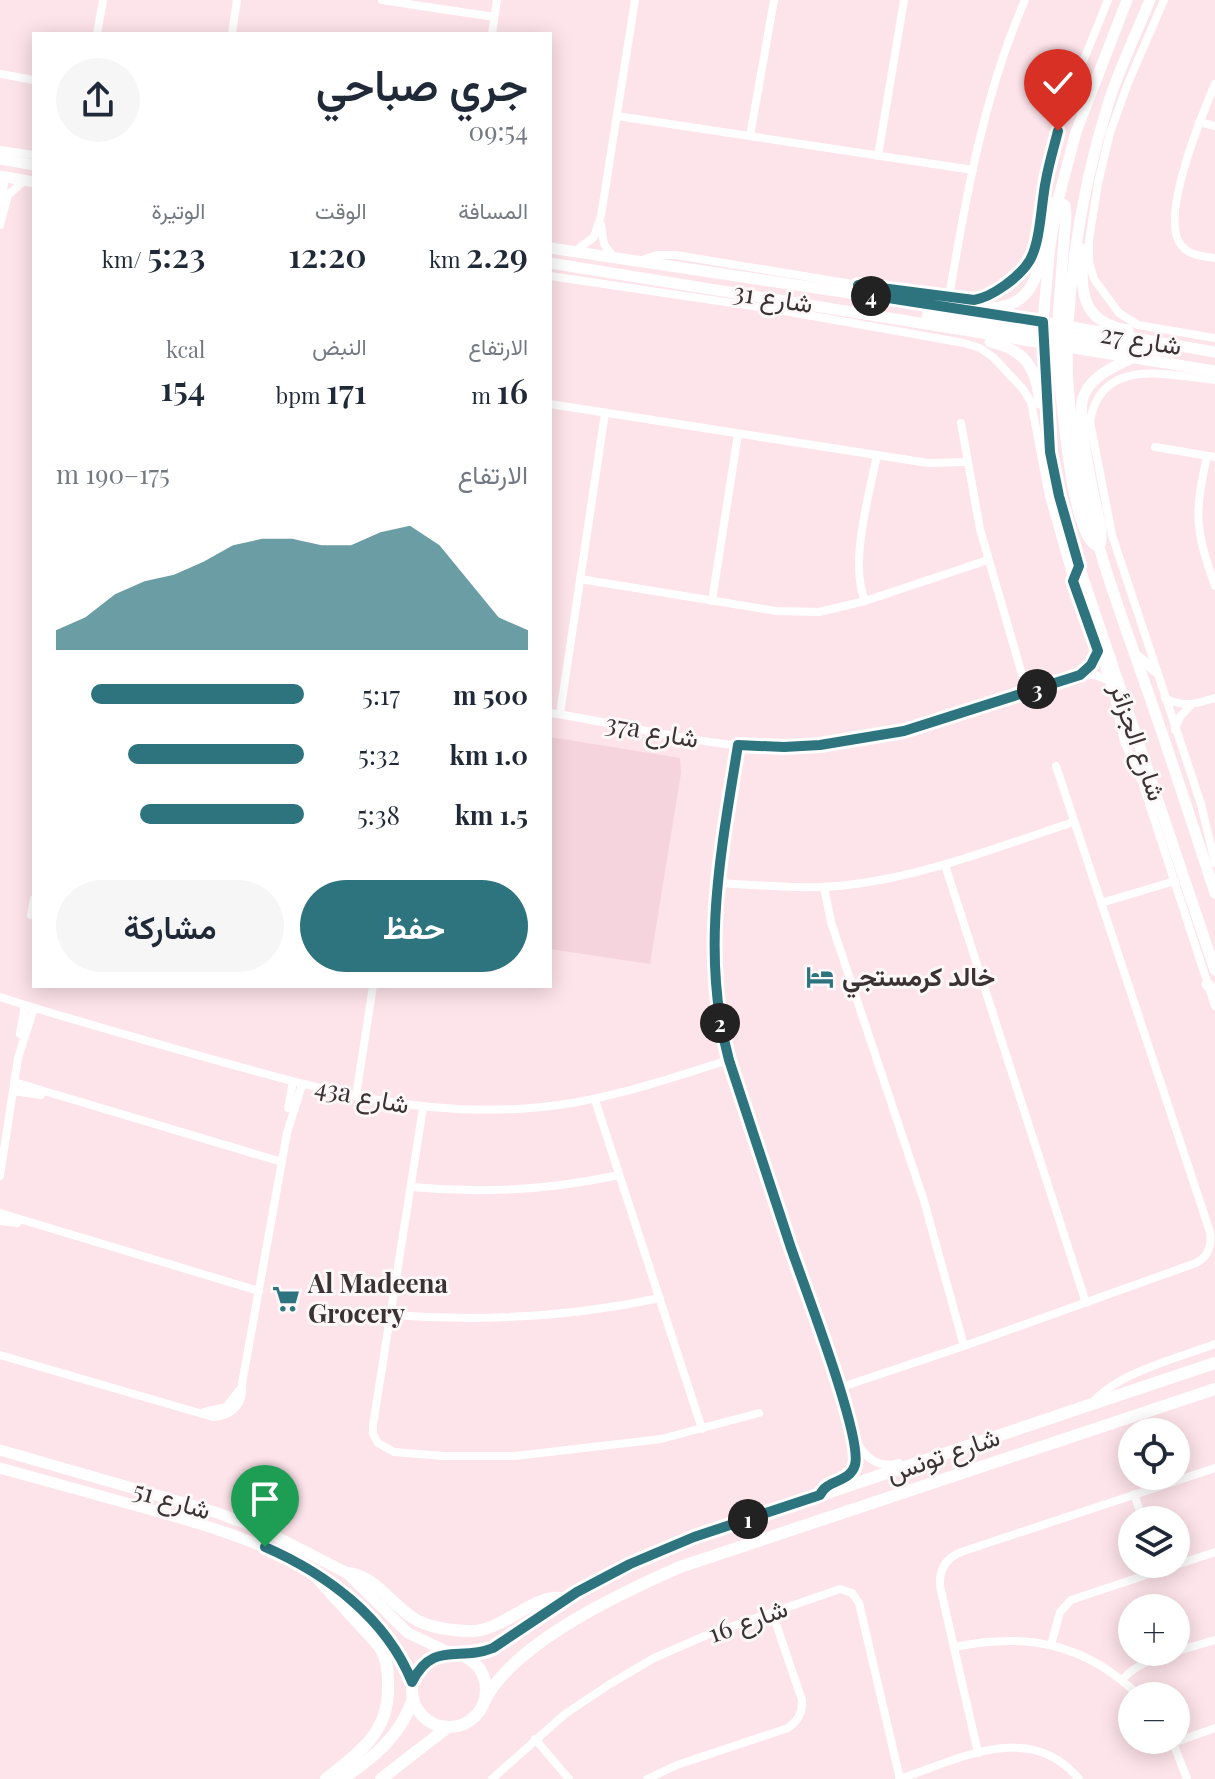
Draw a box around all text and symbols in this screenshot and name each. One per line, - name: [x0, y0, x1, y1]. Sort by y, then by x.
- pin: [1024, 49, 1092, 131]
- text: جري صباحي: [316, 53, 528, 112]
- button: share: [56, 58, 140, 142]
- icon: check: [1036, 61, 1080, 105]
- text: 09:54: [469, 113, 528, 148]
- text: الوتيرة: [152, 195, 205, 225]
- text: الوقت: [315, 195, 367, 225]
- text: المسافة: [458, 195, 528, 225]
- text: 5:23: [147, 231, 205, 277]
- text: 12:20: [288, 231, 367, 277]
- text: 2.29: [466, 231, 528, 277]
- text: /km: [102, 244, 147, 274]
- text: km: [429, 244, 466, 274]
- street label: شارع 31: [731, 273, 816, 322]
- pin: 4: [851, 276, 891, 316]
- text: 4: [865, 281, 877, 311]
- street label: شارع 27: [1098, 315, 1184, 364]
- text: النبض: [312, 331, 367, 361]
- text: الارتفاع: [468, 331, 528, 361]
- text: kcal: [166, 334, 205, 364]
- text: 154: [160, 364, 205, 410]
- text: 171: [326, 367, 367, 413]
- text: 16: [497, 367, 528, 413]
- text: bpm: [276, 380, 326, 410]
- text: m: [471, 380, 497, 410]
- text: 175–190 m: [56, 456, 170, 491]
- text: الارتفاع: [457, 456, 528, 491]
- pin: 3: [1017, 669, 1057, 709]
- text: 3: [1032, 674, 1042, 704]
- text: 5:17: [362, 677, 400, 712]
- text: 500 m: [453, 677, 528, 712]
- street label: شارع الجزائر: [1101, 677, 1176, 806]
- street label: 37a شارع: [603, 704, 701, 757]
- text: 5:32: [358, 737, 400, 772]
- text: 1.0 km: [449, 737, 528, 772]
- text: 5:38: [357, 797, 400, 832]
- text: 1.5 km: [455, 797, 528, 832]
- button: مشاركة: [56, 880, 284, 972]
- button: حفظ: [300, 880, 528, 972]
- place label: خالد كرمستجي: [842, 958, 995, 999]
- hotel icon: خالد كرمستجي: [805, 962, 835, 992]
- pin: 2: [700, 1003, 740, 1043]
- text: 2: [714, 1008, 726, 1038]
- street label: 43a شارع: [312, 1068, 413, 1123]
- place label: Al Madeena Grocery: [307, 1265, 448, 1330]
- supermarket icon: Al Madeena Grocery: [271, 1284, 301, 1314]
- street label: شارع تونس: [881, 1418, 1005, 1491]
- map controls: [1118, 1418, 1190, 1754]
- button: locate: [1118, 1418, 1190, 1490]
- pin: [231, 1465, 299, 1547]
- street label: شارع 51: [129, 1471, 215, 1528]
- icon: arrive: [243, 1477, 287, 1521]
- pin: 1: [728, 1499, 768, 1539]
- text: 1: [744, 1504, 752, 1534]
- button: layers: [1118, 1506, 1190, 1578]
- street label: شارع 16: [703, 1589, 793, 1652]
- button: +: [1118, 1594, 1190, 1666]
- button: −: [1118, 1682, 1190, 1754]

